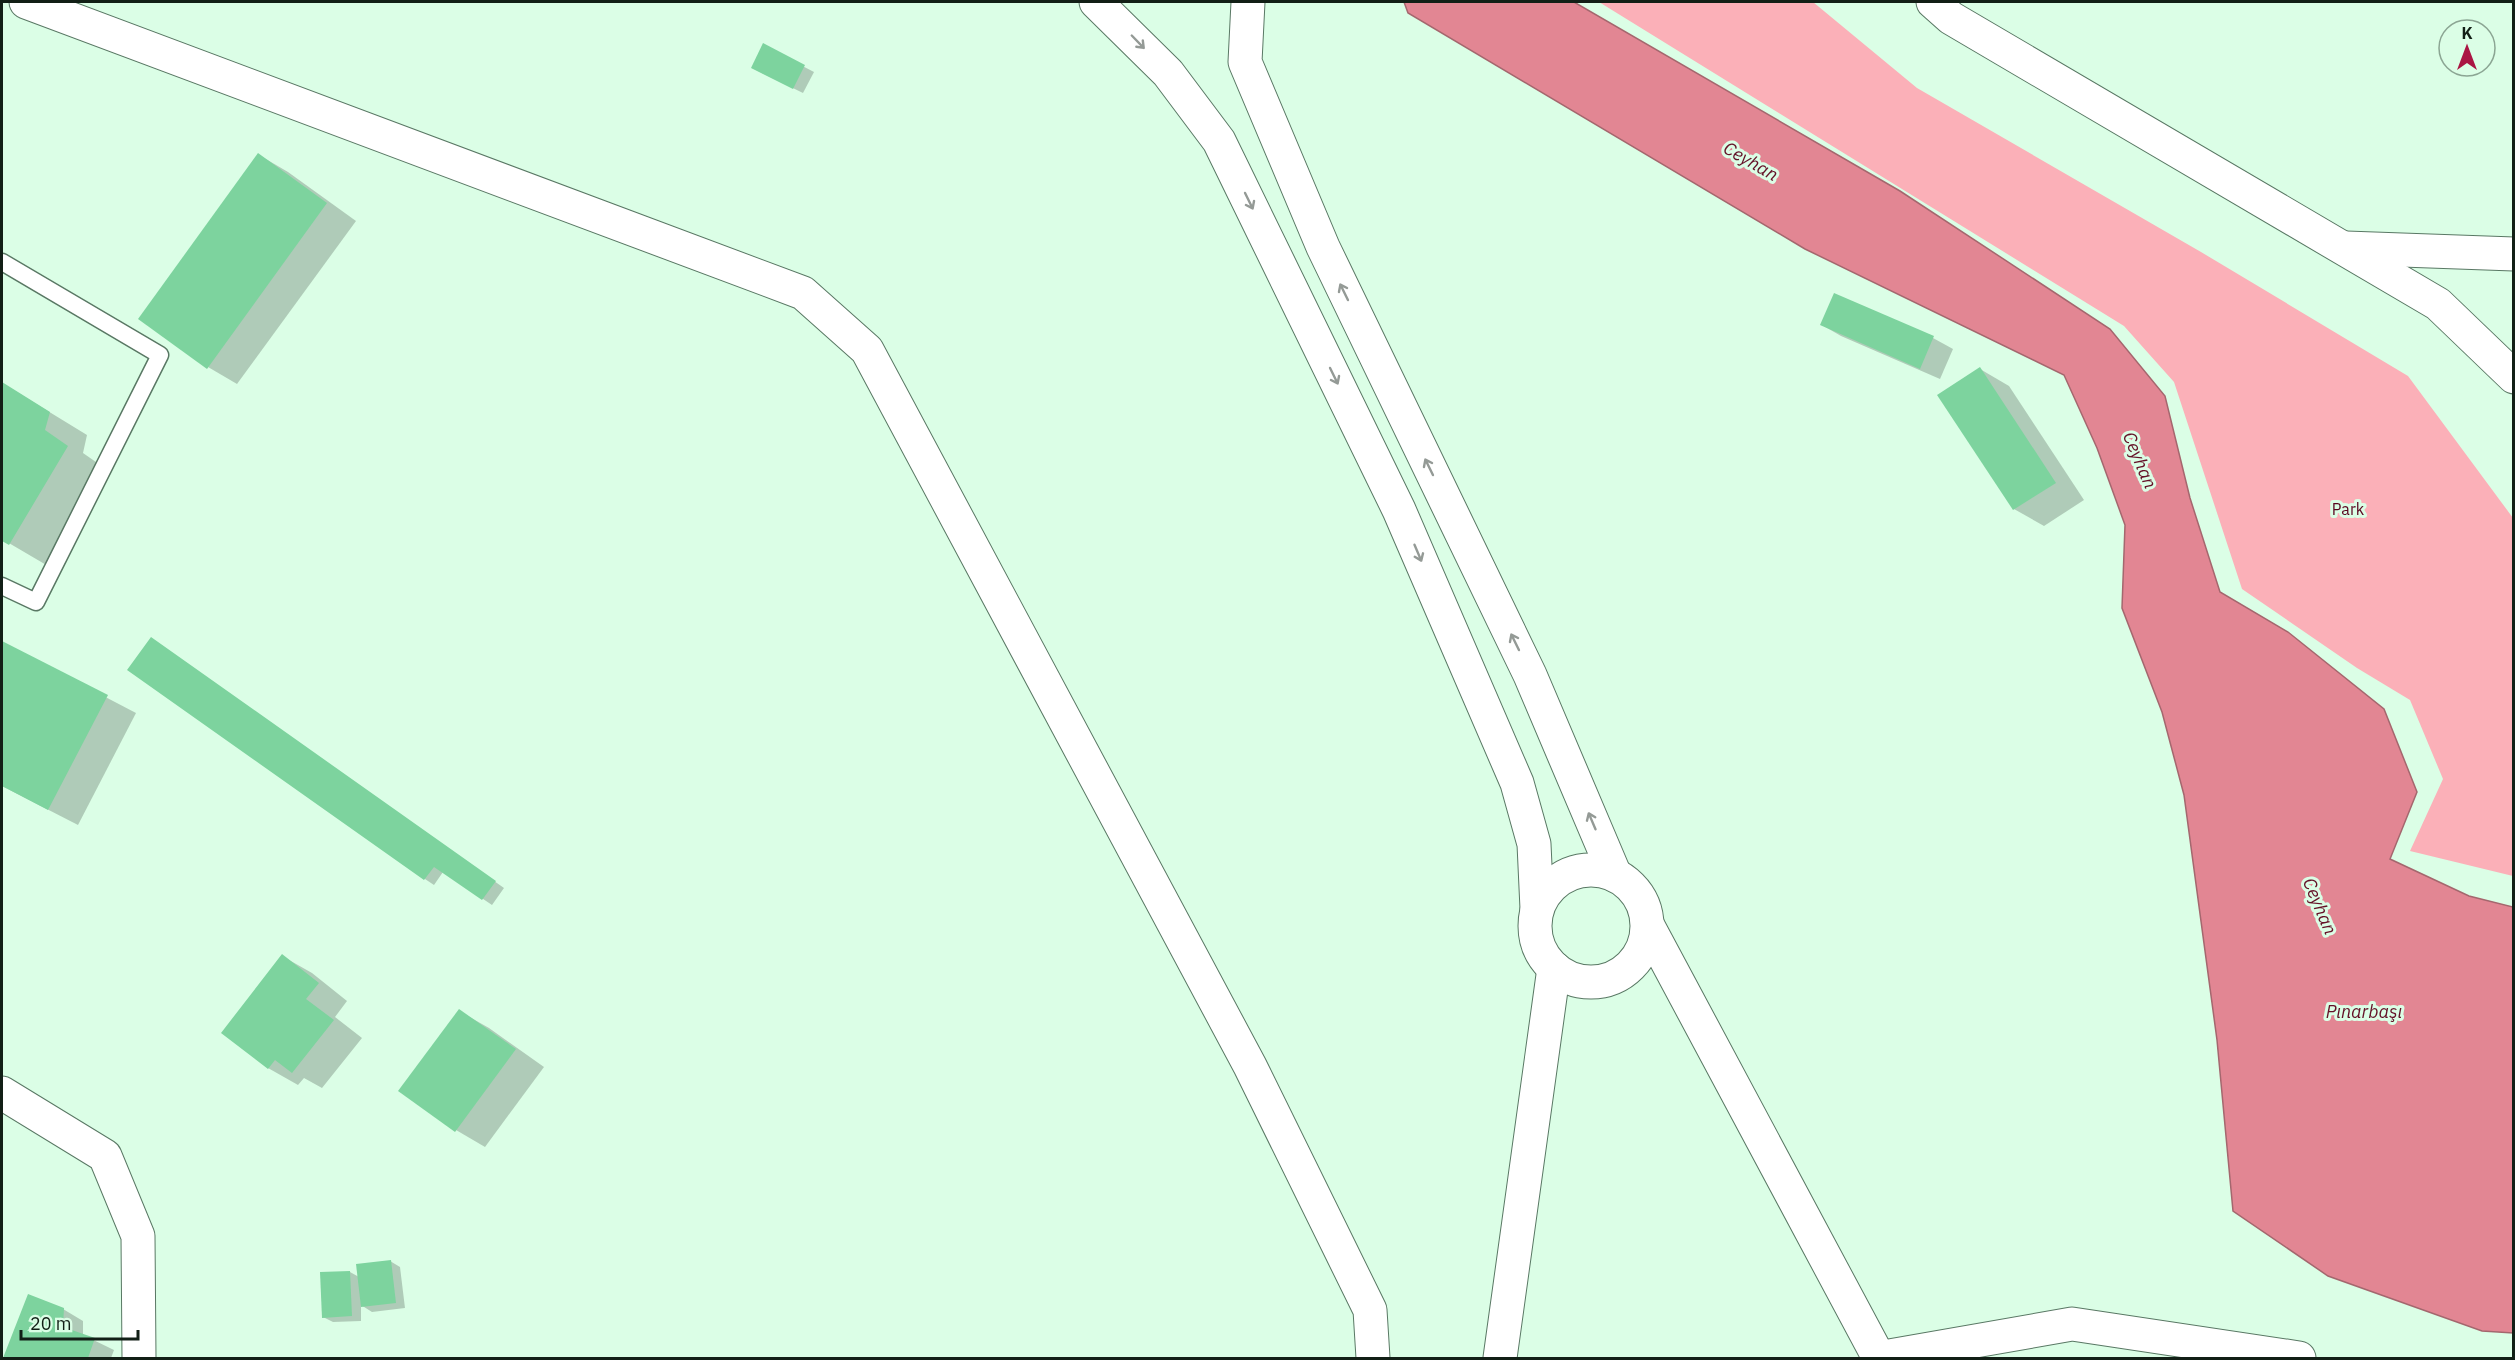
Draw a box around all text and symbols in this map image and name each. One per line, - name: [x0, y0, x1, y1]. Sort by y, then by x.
- north arrow: [2437, 18, 2497, 78]
- text: K: [2461, 23, 2473, 43]
- one-way arrow: [1131, 35, 1146, 50]
- water label: Ceyhan: [1719, 136, 1783, 186]
- one-way arrow: [1243, 192, 1255, 210]
- one-way arrow: [1338, 283, 1350, 301]
- one-way arrow: [1329, 367, 1341, 385]
- water label: Ceyhan: [2118, 428, 2162, 492]
- one-way arrow: [1423, 458, 1435, 476]
- park label: Park: [2332, 499, 2365, 519]
- one-way arrow: [1413, 543, 1424, 561]
- one-way arrow: [1508, 634, 1520, 652]
- one-way arrow: [1586, 813, 1597, 831]
- water label: Ceyhan: [2298, 874, 2342, 938]
- water label: Pınarbaşı: [2326, 1000, 2402, 1023]
- scale bar: [21, 1303, 138, 1341]
- text: 20 m: [30, 1312, 72, 1335]

